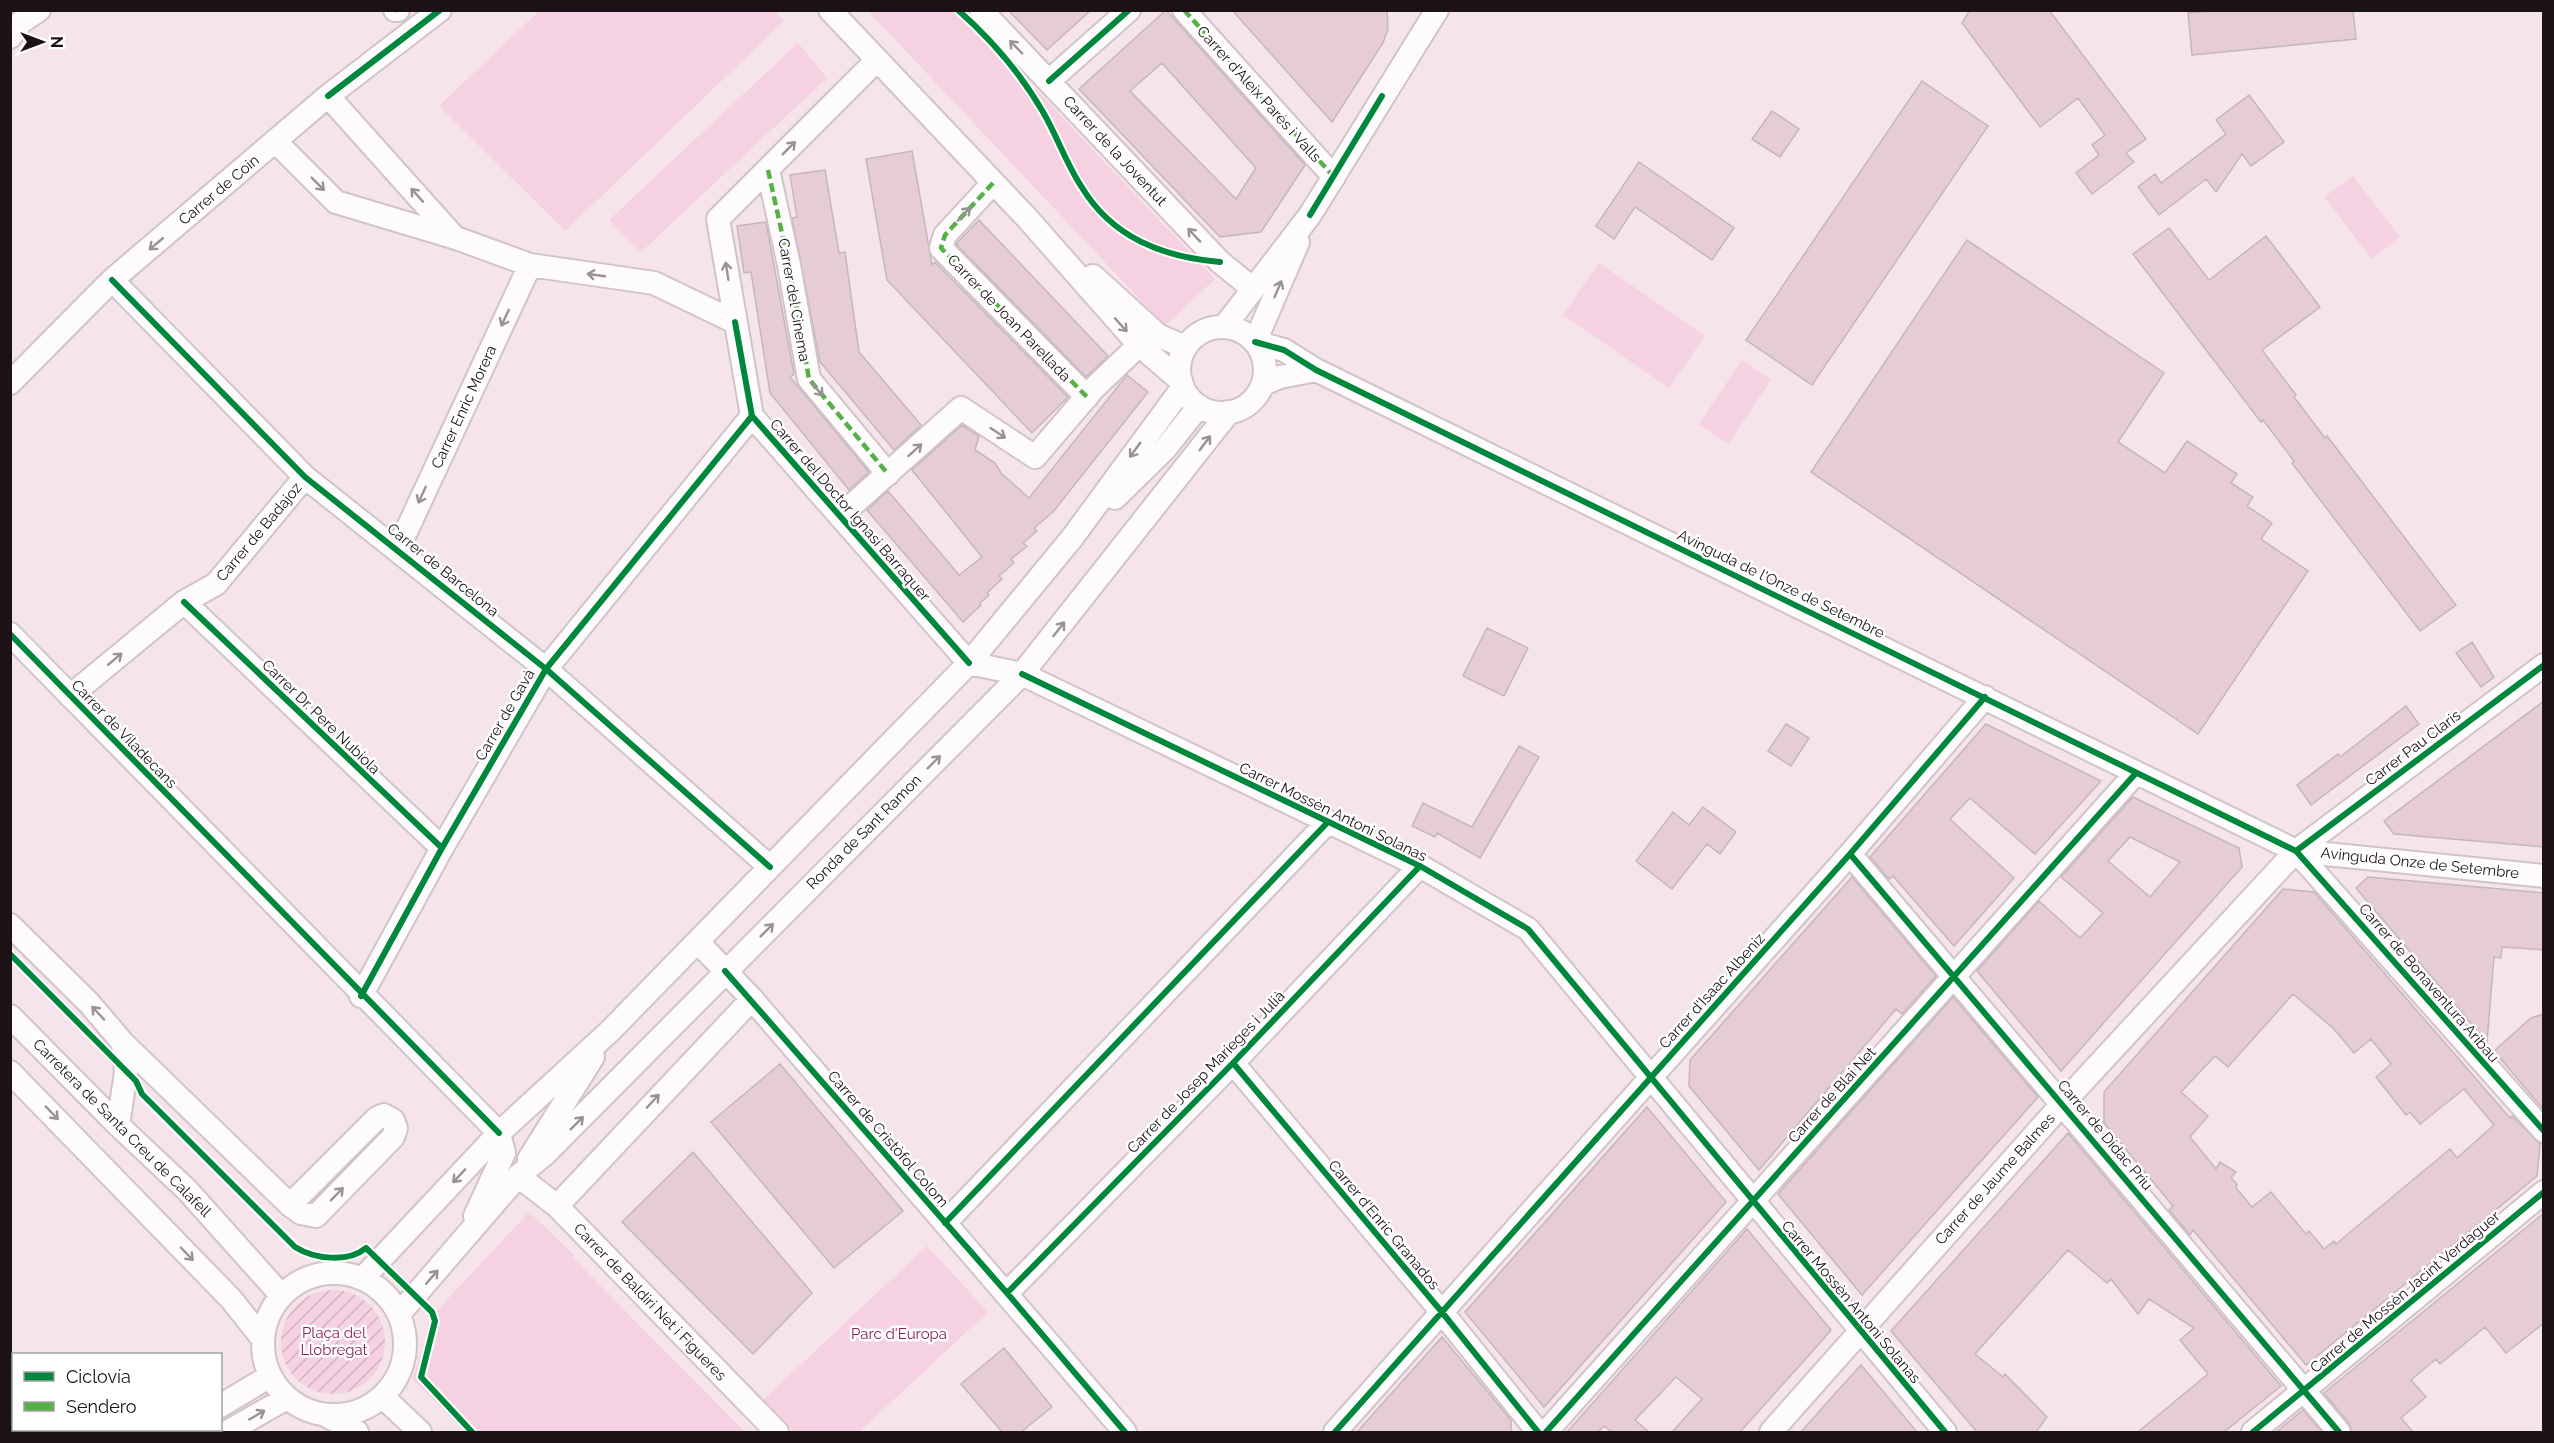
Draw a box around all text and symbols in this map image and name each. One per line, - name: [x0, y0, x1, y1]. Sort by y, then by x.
- north arrow: [12, 12, 72, 72]
- street label: Carrer d'Aleix Parés i Valls: [1193, 22, 1325, 166]
- text: N: [47, 36, 66, 48]
- one-way arrow: [1009, 40, 1024, 55]
- street label: Carrer de la Joventut: [1059, 92, 1171, 210]
- one-way arrow: [782, 140, 797, 155]
- street label: Carrer de Coin: [175, 151, 263, 229]
- one-way arrow: [310, 176, 325, 191]
- one-way arrow: [410, 188, 424, 203]
- one-way arrow: [957, 206, 971, 221]
- one-way arrow: [1187, 227, 1201, 242]
- one-way arrow: [148, 237, 164, 250]
- street label: Carrer del Cinema: [774, 237, 814, 363]
- street label: Carrer de Joan Parellada: [944, 251, 1074, 385]
- one-way arrow: [721, 261, 732, 281]
- one-way arrow: [586, 269, 606, 280]
- one-way arrow: [1274, 280, 1285, 298]
- one-way arrow: [499, 309, 511, 327]
- one-way arrow: [1114, 317, 1128, 332]
- street label: Carrer Enric Morera: [428, 343, 500, 471]
- one-way arrow: [810, 381, 824, 396]
- street label: Carrer del Doctor Ignasi Barraquer: [766, 415, 935, 605]
- one-way arrow: [989, 427, 1006, 439]
- one-way arrow: [1199, 435, 1212, 451]
- one-way arrow: [1129, 442, 1141, 458]
- one-way arrow: [908, 443, 923, 457]
- street label: Carrer de Badajoz: [212, 479, 306, 585]
- one-way arrow: [416, 485, 428, 503]
- street label: Carrer de Barcelona: [384, 519, 502, 621]
- street label: Avinguda de l'Onze de Setembre: [1675, 526, 1888, 642]
- one-way arrow: [1053, 621, 1066, 637]
- one-way arrow: [107, 652, 122, 666]
- street label: Carrer Dr. Pere Nubiola: [258, 656, 384, 778]
- street label: Carrer de Gavà: [471, 666, 539, 764]
- street label: Carrer de Viladecans: [68, 676, 180, 792]
- street label: Carrer Pau Claris: [2362, 706, 2464, 790]
- one-way arrow: [927, 754, 941, 769]
- street label: Carrer Mossèn Antoni Solanas: [1236, 759, 1430, 865]
- street label: Ronda de Sant Ramon: [803, 771, 925, 893]
- street label: Avinguda Onze de Setembre: [2320, 844, 2520, 882]
- street label: Carrer de Bonaventura Aribau: [2355, 900, 2503, 1066]
- one-way arrow: [759, 922, 774, 937]
- street label: Carrer d'Isaac Albeniz: [1655, 930, 1769, 1052]
- street label: Carrer de Josep Marieges i Julià: [1123, 987, 1289, 1157]
- one-way arrow: [91, 1006, 105, 1021]
- street label: Carretera de Santa Creu de Calafell: [29, 1035, 215, 1221]
- street label: Carrer de Blai Net: [1784, 1043, 1880, 1147]
- street label: Carrer de Cristòfol Colom: [824, 1067, 952, 1211]
- street label: Carrer de Dídac Priu: [2054, 1076, 2156, 1194]
- one-way arrow: [646, 1094, 660, 1109]
- one-way arrow: [45, 1105, 59, 1120]
- street label: Carrer de Jaume Balmes: [1931, 1110, 2059, 1248]
- one-way arrow: [569, 1115, 584, 1130]
- street label: Carrer d'Enric Granados: [1325, 1157, 1443, 1293]
- one-way arrow: [452, 1168, 466, 1183]
- one-way arrow: [330, 1187, 344, 1202]
- street label: Carrer de Mossèn Jacint Verdaguer: [2306, 1207, 2504, 1377]
- street label: Carrer Mossèn Antoni Solanas: [1778, 1217, 1924, 1387]
- street label: Carrer de Baldiri Net i Figueres: [570, 1220, 730, 1384]
- one-way arrow: [180, 1246, 194, 1261]
- one-way arrow: [425, 1270, 439, 1285]
- park label: Plaça del Llobregat: [300, 1324, 368, 1359]
- park label: Parc d'Europa: [851, 1325, 947, 1343]
- legend: [12, 1353, 222, 1431]
- text: Ciclovía: [66, 1366, 131, 1387]
- text: Sendero: [66, 1396, 137, 1417]
- one-way arrow: [248, 1409, 265, 1421]

